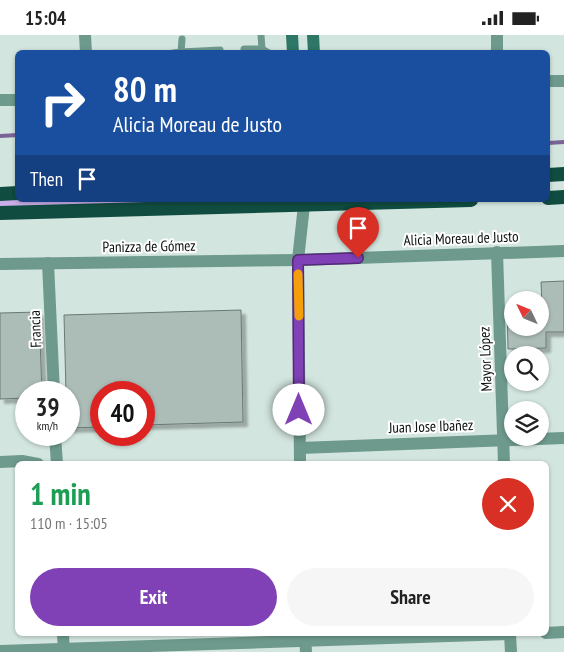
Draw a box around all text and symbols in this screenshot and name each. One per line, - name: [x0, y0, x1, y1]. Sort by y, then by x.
- text: 15:04: [25, 6, 66, 30]
- text: 80 m: [113, 66, 177, 112]
- icon: right: [30, 70, 95, 135]
- text: Alicia Moreau de Justo: [113, 110, 282, 138]
- icon: arrive: [73, 165, 101, 193]
- text: Then: [30, 167, 63, 191]
- pin: [337, 207, 379, 258]
- icon: arrive: [344, 214, 372, 242]
- street label: Alicia Moreau de Justo: [403, 226, 519, 250]
- street label: Panizza de Gómez: [102, 236, 196, 256]
- north arrow: [504, 291, 549, 336]
- map controls: [504, 291, 549, 446]
- street label: Francia: [25, 310, 45, 348]
- street label: Mayor López: [474, 326, 496, 392]
- button: search: [504, 346, 549, 391]
- speed limit sign: 40: [90, 381, 155, 446]
- position arrow: [272, 383, 324, 435]
- text: 39: [36, 391, 59, 423]
- button: layers: [504, 401, 549, 446]
- street label: Juan Jose Ibañez: [387, 415, 474, 437]
- text: km/h: [37, 418, 58, 433]
- text: 1 min: [30, 474, 91, 513]
- button: close: [482, 478, 534, 530]
- text: 110 m · 15:05: [30, 513, 108, 533]
- button: Exit: [30, 568, 277, 626]
- button: Share: [287, 568, 534, 626]

